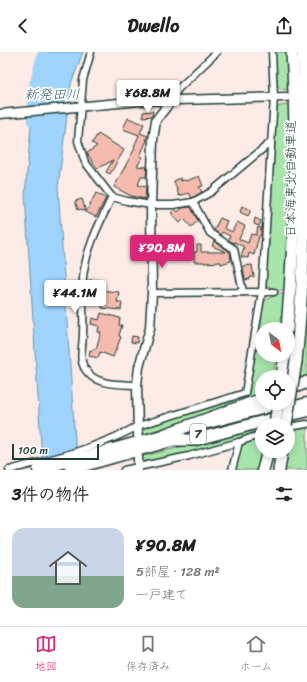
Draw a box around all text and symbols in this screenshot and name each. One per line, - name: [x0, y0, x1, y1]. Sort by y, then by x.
- text: Dwello: [128, 10, 179, 42]
- icon: back: [12, 15, 34, 37]
- icon: share: [273, 15, 295, 37]
- pin: ¥68.8M: [115, 80, 181, 114]
- text: ¥68.8M: [126, 81, 170, 104]
- water label: 新発田川: [24, 82, 80, 107]
- street label: 日本海東北自動車道: [279, 120, 302, 238]
- pin: ¥90.8M: [129, 235, 195, 269]
- text: ¥90.8M: [139, 236, 185, 259]
- pin: ¥44.1M: [42, 280, 108, 314]
- text: ¥44.1M: [53, 281, 97, 304]
- north arrow: [255, 322, 295, 362]
- map controls: [255, 322, 295, 458]
- button: locate: [255, 370, 295, 410]
- button: layers: [255, 418, 295, 458]
- road number: 7: [190, 424, 206, 444]
- text: 100 m: [18, 441, 48, 460]
- scale bar: [12, 442, 99, 461]
- text: 3件の物件: [12, 479, 89, 509]
- icon: filters: [273, 483, 295, 505]
- text: ¥90.8M: [136, 530, 196, 560]
- icon: home: [44, 544, 92, 592]
- text: 5部屋 · 128 m²: [136, 560, 220, 583]
- text: 一戸建て: [136, 583, 188, 606]
- tab: 地図: [35, 633, 57, 676]
- tab: 保存済み: [126, 633, 170, 676]
- tab: ホーム: [240, 633, 272, 676]

